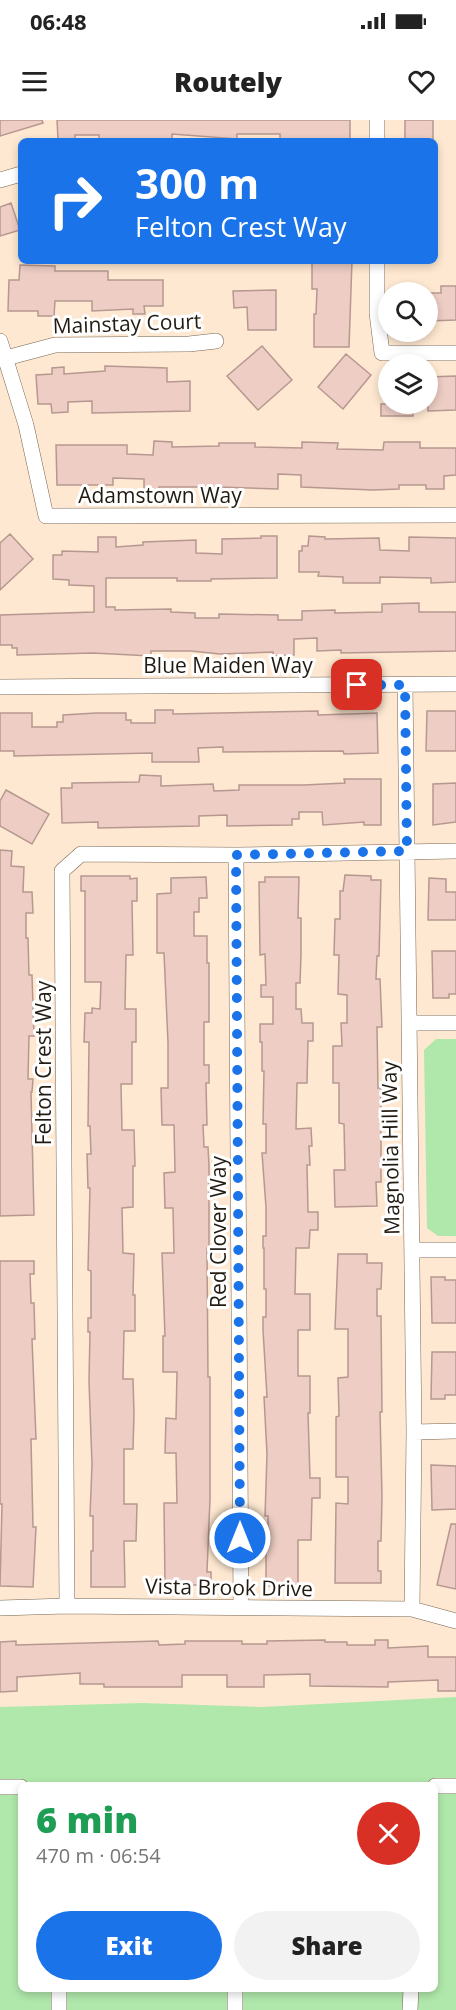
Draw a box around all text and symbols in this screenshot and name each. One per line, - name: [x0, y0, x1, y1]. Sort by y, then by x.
- text: 06:48: [30, 6, 87, 36]
- text: Routely: [174, 63, 282, 100]
- icon: menu: [18, 65, 51, 98]
- icon: heart: [405, 65, 438, 98]
- text: 300 m: [135, 154, 259, 211]
- icon: right: [36, 162, 114, 240]
- text: Felton Crest Way: [135, 208, 347, 245]
- map controls: [378, 282, 438, 414]
- button: search: [378, 282, 438, 342]
- street label: Mainstay Court: [52, 306, 202, 340]
- button: layers: [378, 354, 438, 414]
- street label: Adamstown Way: [78, 481, 242, 509]
- street label: Blue Maiden Way: [143, 651, 313, 679]
- pin: [331, 659, 382, 710]
- icon: arrive: [340, 668, 373, 701]
- street label: Felton Crest Way: [29, 980, 57, 1145]
- street label: Magnolia Hill Way: [374, 1060, 406, 1235]
- street label: Red Clover Way: [204, 1155, 232, 1308]
- position arrow: [208, 1506, 272, 1570]
- street label: Vista Brook Drive: [145, 1572, 313, 1602]
- text: 6 min: [36, 1795, 138, 1844]
- button: close: [357, 1802, 420, 1865]
- text: 470 m · 06:54: [36, 1842, 161, 1869]
- button: Exit: [36, 1911, 222, 1980]
- button: Share: [234, 1911, 420, 1980]

